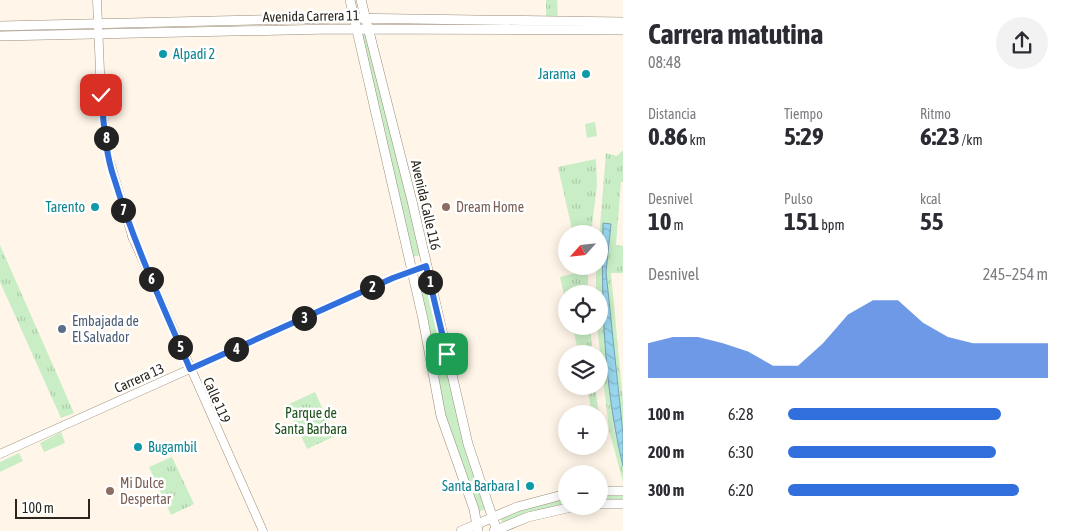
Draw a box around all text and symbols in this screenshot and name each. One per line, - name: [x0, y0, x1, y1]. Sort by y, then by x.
- street label: Avenida Carrera 11: [262, 7, 360, 25]
- button: share: [996, 17, 1048, 69]
- text: Carrera matutina: [648, 18, 823, 50]
- place label: Alpadi 2: [173, 46, 215, 62]
- marker: Alpadi 2: [157, 48, 169, 60]
- text: 08:48: [648, 53, 681, 71]
- place label: Jarama: [538, 66, 576, 82]
- marker: Jarama: [580, 68, 592, 80]
- pin: [80, 74, 122, 116]
- icon: check: [87, 81, 115, 109]
- text: Distancia: [648, 106, 696, 122]
- text: Tiempo: [784, 106, 823, 122]
- text: Ritmo: [920, 106, 951, 122]
- text: 0.86: [648, 122, 688, 150]
- text: 5:29: [784, 122, 824, 150]
- text: 6:23: [920, 122, 960, 150]
- pin: 8: [94, 126, 118, 150]
- text: 8: [103, 130, 110, 146]
- text: km: [688, 132, 706, 148]
- text: /km: [960, 132, 983, 148]
- street label: Avenida Calle 116: [408, 158, 444, 252]
- text: Desnivel: [648, 191, 693, 207]
- text: Pulso: [784, 191, 813, 207]
- text: kcal: [920, 191, 941, 207]
- pin: 7: [110, 198, 136, 222]
- place label: Tarento: [46, 199, 85, 215]
- place label: Dream Home: [456, 199, 524, 215]
- marker: Tarento: [89, 201, 101, 213]
- marker: Dream Home: [440, 201, 452, 213]
- text: 7: [120, 202, 127, 218]
- text: 10: [648, 207, 672, 235]
- text: 151: [784, 207, 819, 235]
- text: 55: [920, 207, 944, 235]
- text: m: [672, 217, 684, 233]
- text: bpm: [819, 217, 845, 233]
- north arrow: [558, 225, 608, 275]
- map controls: [558, 225, 608, 515]
- text: Desnivel: [648, 265, 699, 283]
- text: 245–254 m: [983, 265, 1048, 283]
- pin: 6: [138, 266, 164, 292]
- pin: 1: [418, 270, 442, 294]
- text: 6: [148, 271, 155, 287]
- pin: 2: [360, 274, 384, 300]
- text: 1: [427, 274, 434, 290]
- text: 2: [369, 279, 376, 295]
- button: locate: [558, 285, 608, 335]
- pin: 3: [292, 306, 316, 330]
- text: 3: [301, 310, 308, 326]
- place label: Embajada de El Salvador: [72, 313, 139, 345]
- marker: Embajada de El Salvador: [56, 323, 68, 335]
- pin: [426, 333, 468, 375]
- pin: 5: [168, 334, 192, 360]
- pin: 4: [224, 336, 248, 362]
- text: 5: [177, 339, 184, 355]
- icon: arrive: [433, 340, 461, 368]
- text: 4: [233, 341, 240, 357]
- button: layers: [558, 345, 608, 395]
- street label: Carrera 13: [112, 360, 166, 396]
- street label: Calle 119: [200, 375, 234, 425]
- park label: Parque de Santa Barbara: [275, 405, 347, 437]
- button: +: [558, 405, 608, 455]
- text: 100 m: [648, 405, 684, 423]
- text: 6:28: [728, 405, 753, 423]
- place label: Bugambil: [148, 439, 198, 455]
- marker: Bugambil: [132, 441, 144, 453]
- text: 200 m: [648, 443, 684, 461]
- text: 6:30: [728, 443, 753, 461]
- button: −: [558, 465, 608, 515]
- place label: Mi Dulce Despertar: [120, 475, 172, 507]
- place label: Santa Barbara I: [442, 478, 520, 494]
- marker: Santa Barbara I: [524, 480, 536, 492]
- text: 300 m: [648, 481, 684, 499]
- text: 6:20: [728, 481, 753, 499]
- marker: Mi Dulce Despertar: [104, 485, 116, 497]
- scale bar: [15, 496, 90, 519]
- text: 100 m: [22, 500, 54, 516]

